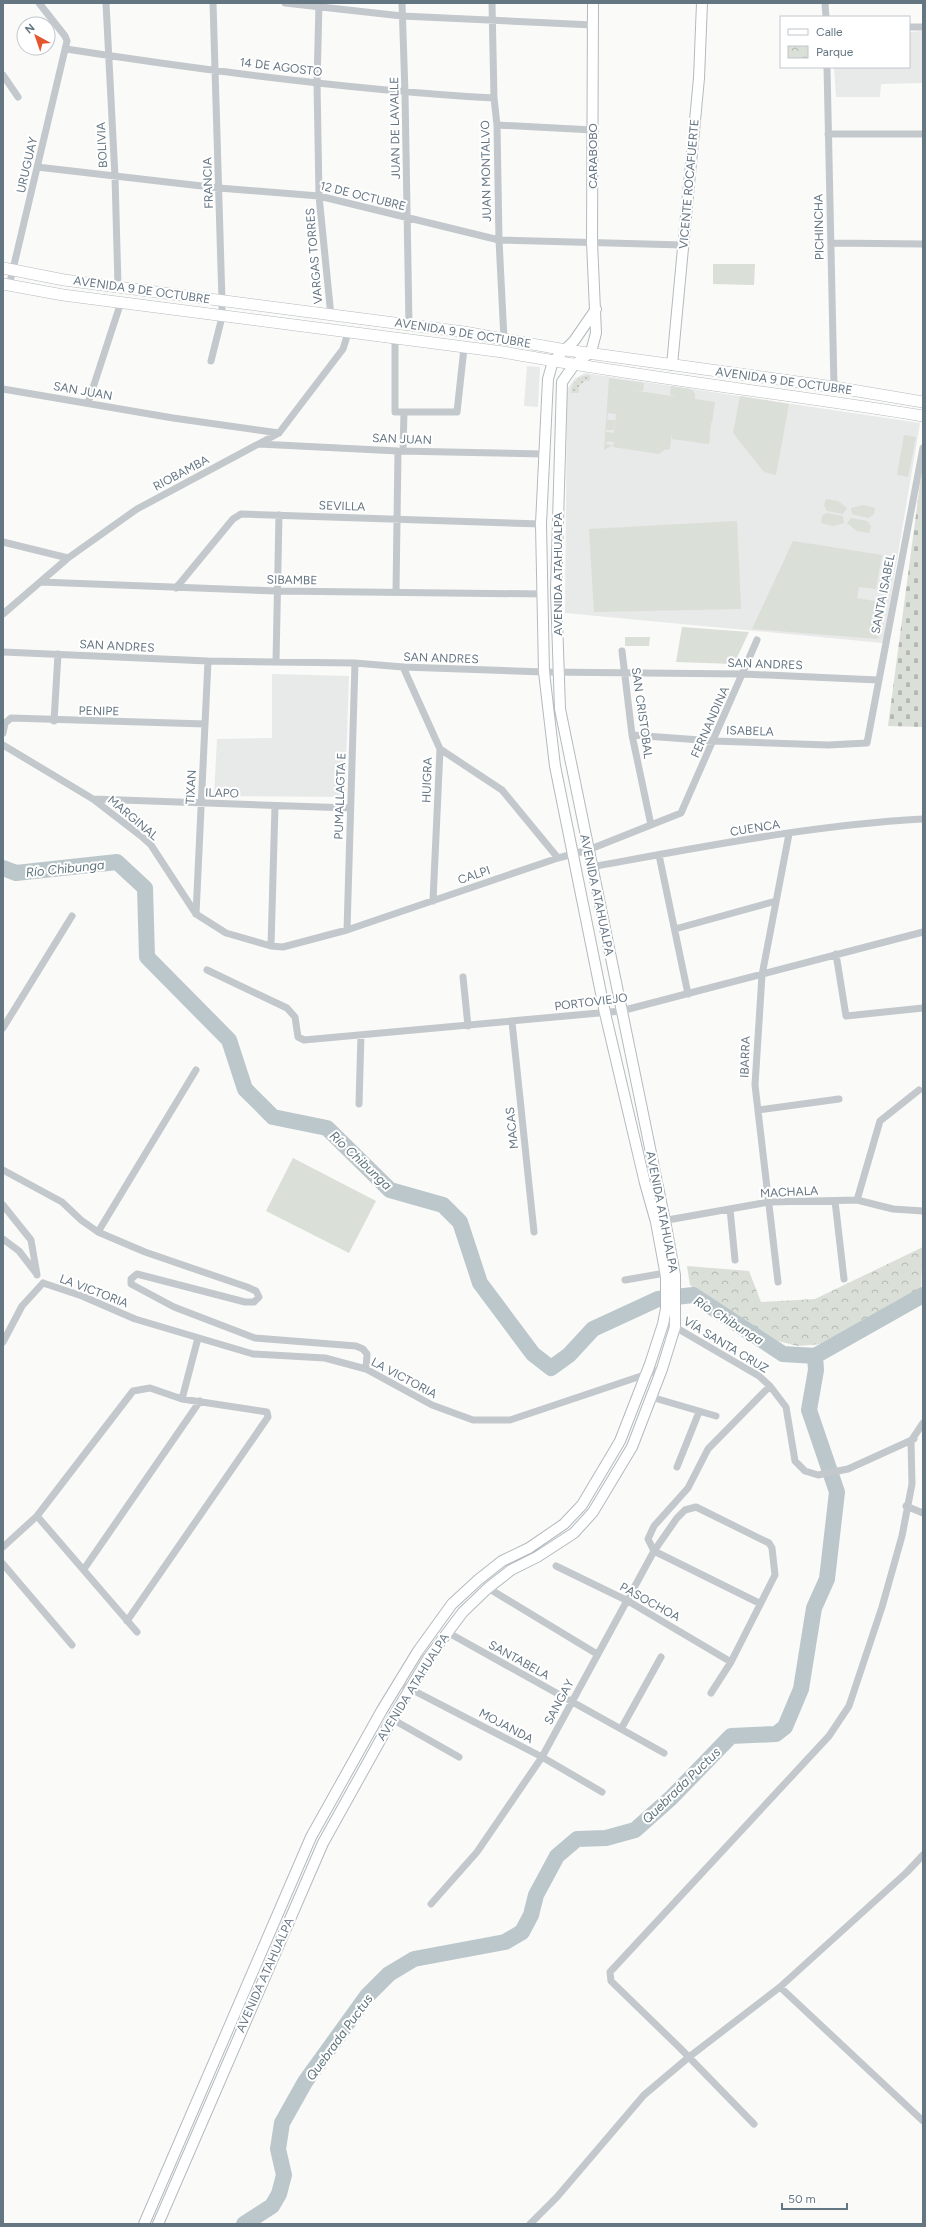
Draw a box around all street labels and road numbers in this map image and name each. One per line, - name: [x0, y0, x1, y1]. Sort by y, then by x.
- street label: 14 DE AGOSTO: [239, 55, 323, 79]
- street label: JUAN DE LAVALLE: [387, 77, 403, 179]
- street label: VICENTE ROCAFUERTE: [676, 119, 702, 249]
- street label: JUAN MONTALVO: [478, 120, 494, 222]
- street label: BOLIVIA: [94, 122, 110, 168]
- street label: CARABOBO: [586, 123, 600, 189]
- street label: URUGUAY: [14, 135, 40, 195]
- street label: FRANCIA: [200, 157, 216, 209]
- street label: 12 DE OCTUBRE: [319, 179, 407, 213]
- street label: PICHINCHA: [811, 194, 827, 260]
- street label: VARGAS TORRES: [303, 207, 325, 305]
- street label: AVENIDA 9 DE OCTUBRE: [73, 273, 211, 307]
- street label: AVENIDA 9 DE OCTUBRE: [394, 315, 532, 351]
- street label: AVENIDA 9 DE OCTUBRE: [715, 364, 853, 398]
- street label: SAN JUAN: [52, 379, 114, 403]
- street label: SAN JUAN: [372, 431, 432, 447]
- street label: RIOBAMBA: [151, 452, 211, 494]
- street label: SEVILLA: [318, 498, 366, 514]
- street label: AVENIDA ATAHUALPA: [551, 512, 565, 636]
- street label: SANTA ISABEL: [868, 552, 898, 635]
- street label: SIBAMBE: [267, 573, 317, 587]
- street label: SAN ANDRES: [79, 637, 155, 655]
- street label: SAN ANDRES: [403, 650, 479, 666]
- street label: SAN ANDRES: [727, 656, 803, 672]
- street label: SAN CRISTOBAL: [629, 666, 655, 760]
- street label: FERNANDINA: [688, 684, 732, 760]
- street label: PENIPE: [79, 704, 119, 718]
- street label: ISABELA: [726, 723, 774, 739]
- street label: PUMALLAGTA E: [331, 752, 349, 840]
- street label: HUIGRA: [419, 757, 435, 803]
- street label: TIXAN: [183, 769, 199, 805]
- street label: ILAPO: [205, 785, 239, 801]
- street label: MARGINAL: [105, 793, 162, 844]
- street label: CUENCA: [729, 817, 781, 839]
- street label: AVENIDA ATAHUALPA: [577, 833, 617, 957]
- street label: CALPI: [456, 863, 492, 887]
- street label: PORTOVIEJO: [554, 991, 628, 1013]
- street label: IBARRA: [737, 1036, 753, 1078]
- street label: MACAS: [503, 1106, 521, 1150]
- street label: AVENIDA ATAHUALPA: [643, 1150, 681, 1274]
- street label: MACHALA: [760, 1183, 818, 1201]
- street label: LA VICTORIA: [58, 1271, 130, 1311]
- street label: VÍA SANTA CRUZ: [681, 1314, 771, 1376]
- street label: LA VICTORIA: [369, 1355, 439, 1401]
- street label: PASOCHOA: [617, 1580, 683, 1624]
- street label: AVENIDA ATAHUALPA: [374, 1631, 452, 1743]
- street label: SANTABELA: [486, 1638, 552, 1682]
- street label: SANGAY: [541, 1676, 577, 1727]
- street label: MOJANDA: [476, 1706, 536, 1746]
- street label: AVENIDA ATAHUALPA: [233, 1916, 297, 2034]

